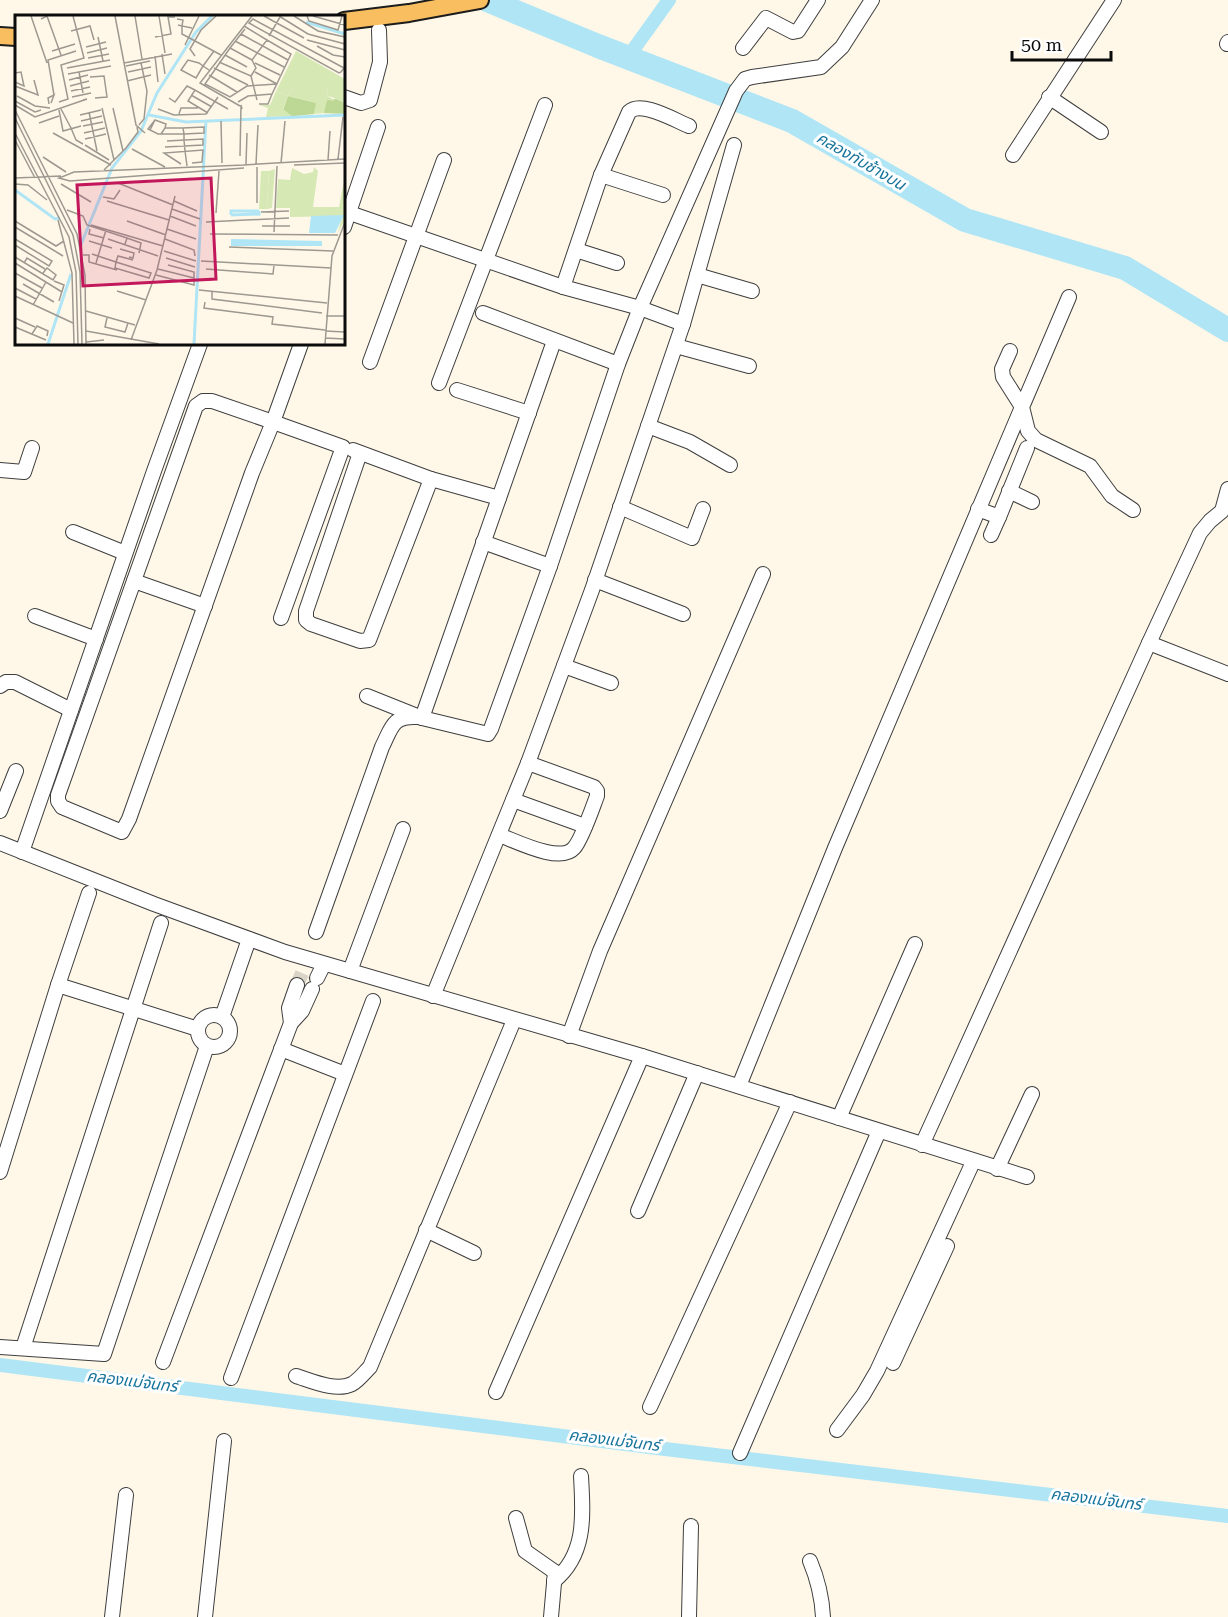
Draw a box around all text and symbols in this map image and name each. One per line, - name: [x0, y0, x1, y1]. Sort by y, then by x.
- inset map: [15, 15, 345, 345]
- scale bar: [1012, 24, 1111, 62]
- text: 50 m: [1021, 34, 1062, 55]
- water label: คลองทับช้างบน: [813, 128, 910, 195]
- water label: คลองแม่จันทร์: [85, 1366, 182, 1396]
- water label: คลองแม่จันทร์: [567, 1425, 664, 1455]
- water label: คลองแม่จันทร์: [1049, 1484, 1146, 1514]

